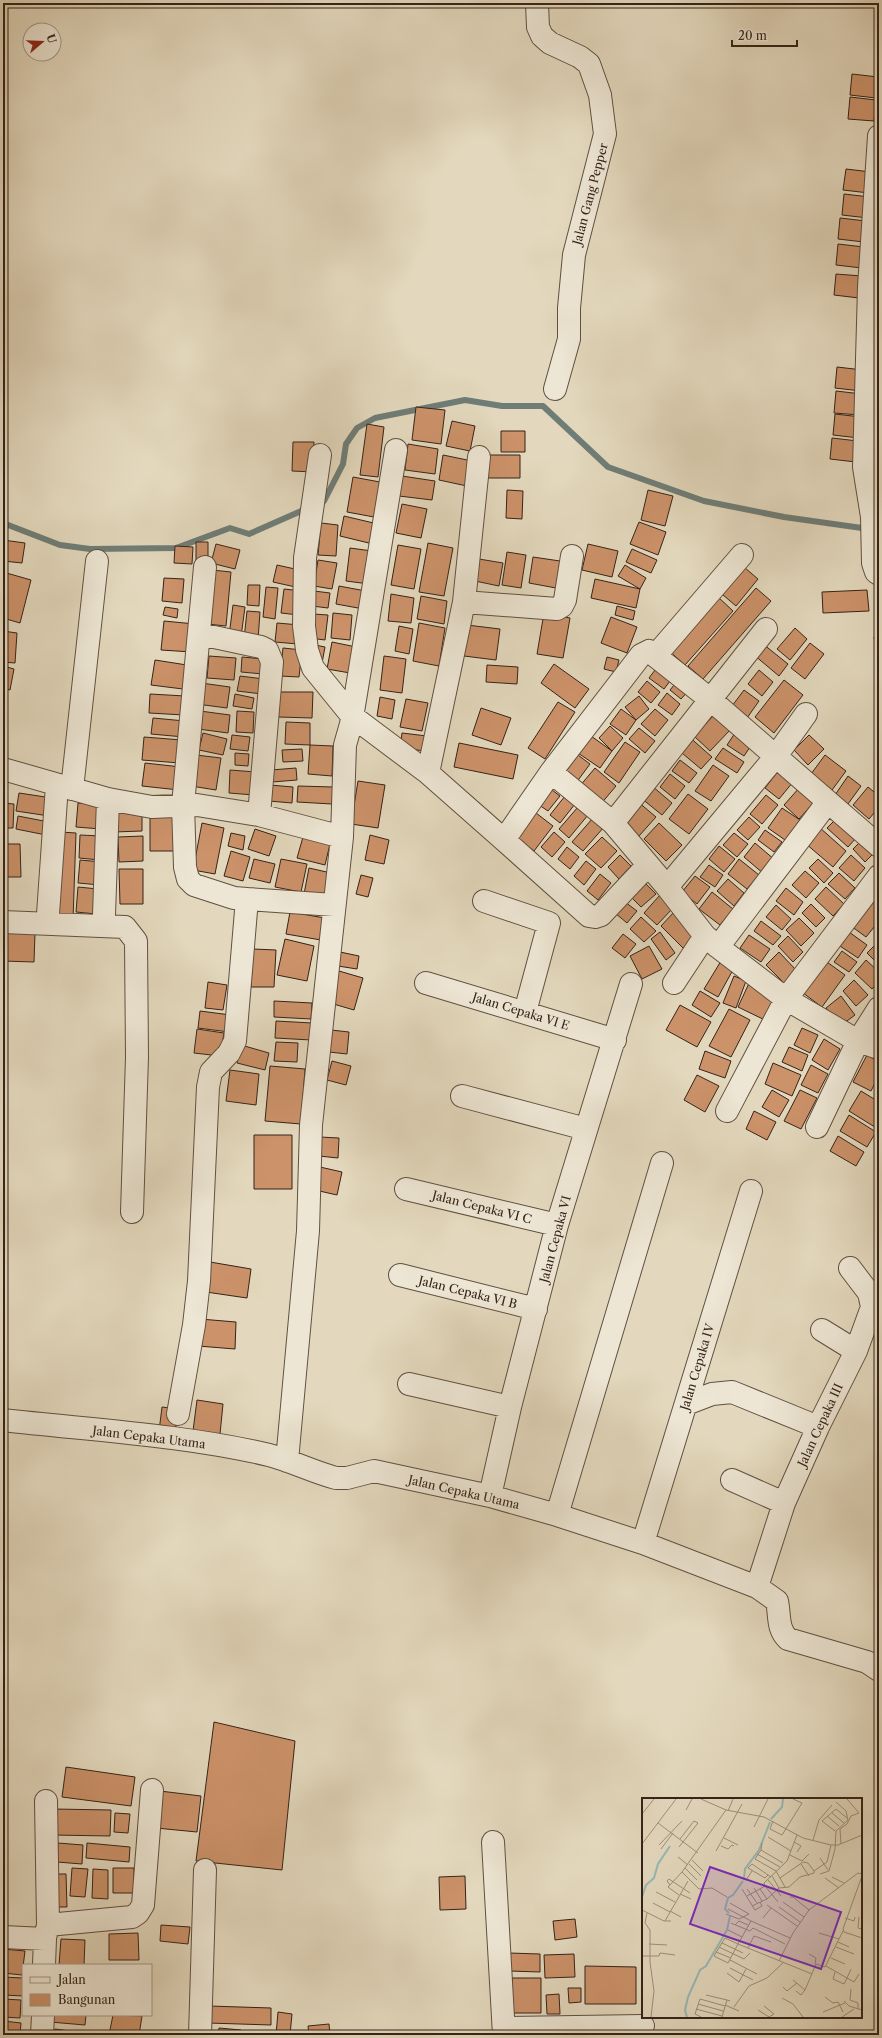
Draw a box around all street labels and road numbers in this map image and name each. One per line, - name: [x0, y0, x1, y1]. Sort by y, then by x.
- street label: Jalan Gang Pepper: [569, 141, 611, 249]
- street label: Jalan Cepaka VI E: [469, 988, 571, 1033]
- street label: Jalan Cepaka VI C: [429, 1187, 533, 1227]
- street label: Jalan Cepaka VI: [536, 1194, 574, 1286]
- street label: Jalan Cepaka VI B: [415, 1272, 519, 1312]
- street label: Jalan Cepaka IV: [676, 1321, 717, 1414]
- street label: Jalan Cepaka III: [793, 1381, 846, 1471]
- street label: Jalan Cepaka Utama: [90, 1422, 207, 1451]
- street label: Jalan Cepaka Utama: [405, 1471, 522, 1512]

